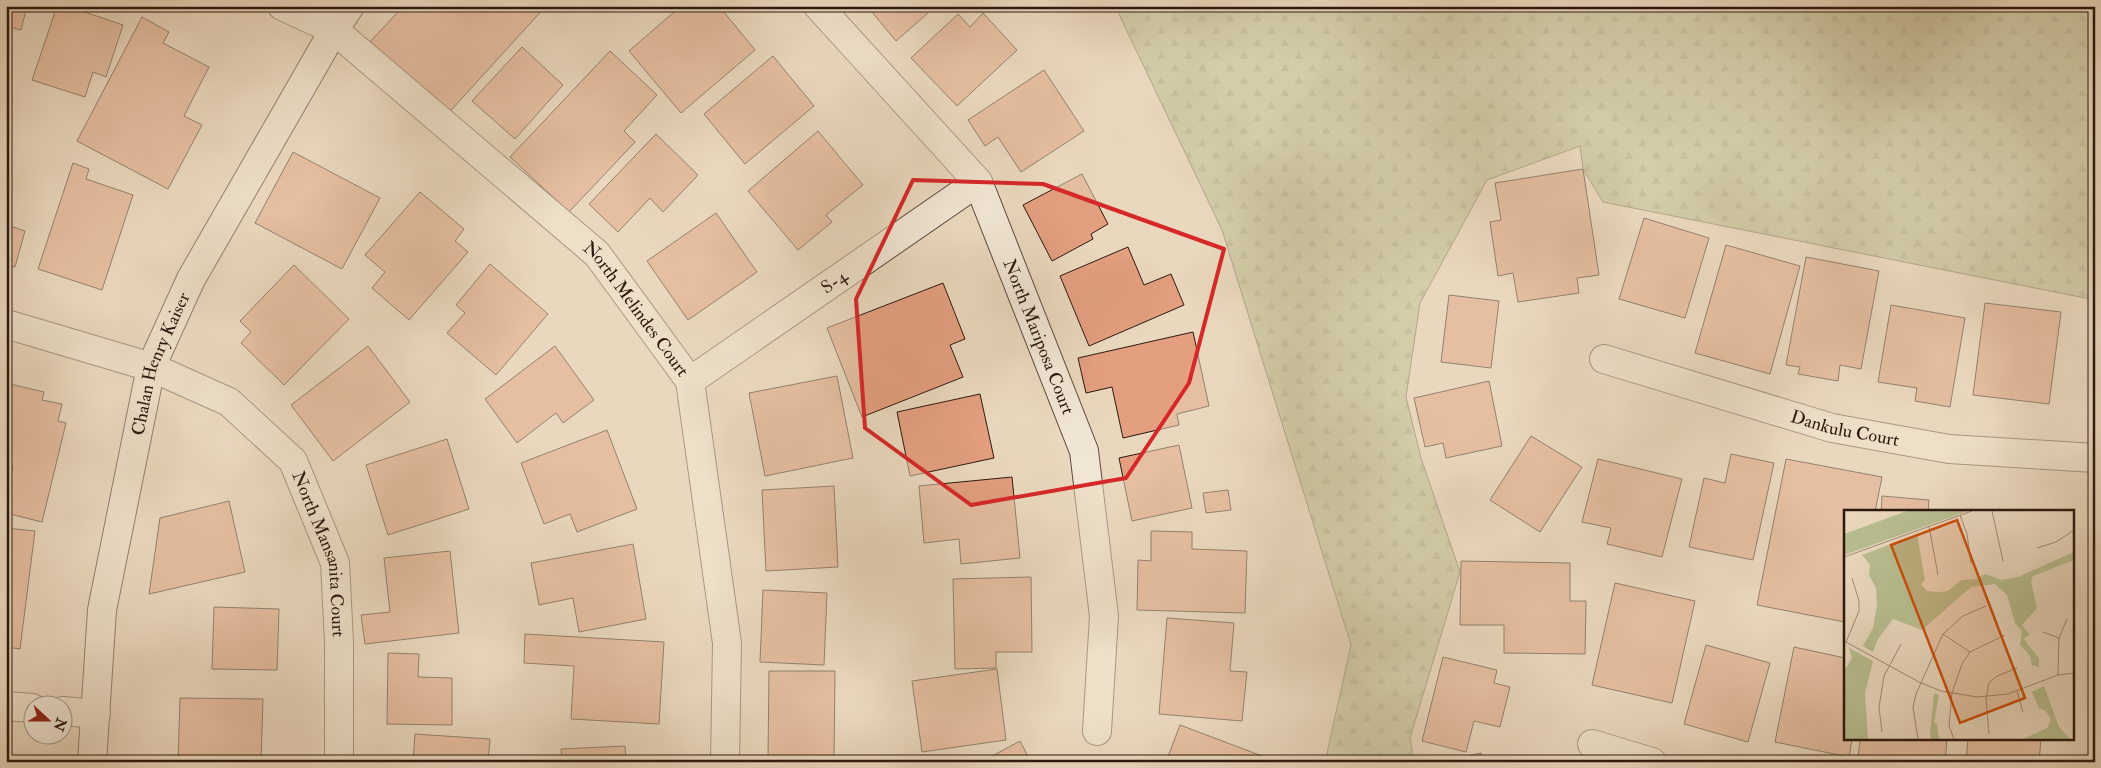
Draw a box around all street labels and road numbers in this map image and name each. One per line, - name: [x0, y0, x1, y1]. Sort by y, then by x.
- street label: North Melindes Court: [578, 236, 694, 381]
- street label: North Mariposa Court: [997, 256, 1079, 418]
- street label: S-4: [816, 264, 853, 299]
- street label: Chalan Henry Kaiser: [127, 289, 196, 437]
- street label: Dankulu Court: [1788, 405, 1901, 452]
- street label: North Mansanita Court: [286, 468, 350, 638]

